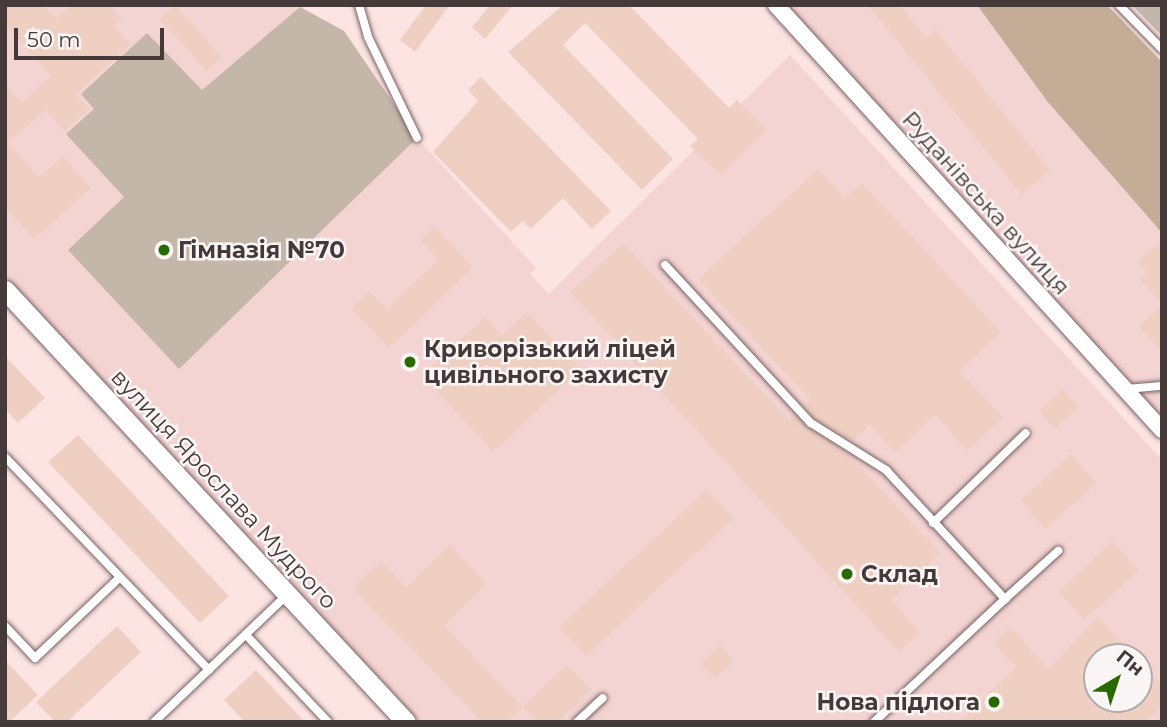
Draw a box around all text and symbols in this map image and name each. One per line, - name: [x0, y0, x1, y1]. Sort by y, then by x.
- scale bar: [18, 14, 168, 58]
- text: 50 m: [27, 27, 81, 52]
- street label: Руданівська вулиця: [896, 106, 1076, 300]
- place label: Гімназія №70: [178, 236, 345, 264]
- marker: Гімназія №70: [156, 242, 172, 258]
- place label: Криворізький ліцей цивільного захисту: [424, 335, 676, 389]
- marker: Криворізький ліцей цивільного захисту: [402, 354, 418, 370]
- street label: вулиця Ярослава Мудрого: [105, 363, 343, 615]
- place label: Склад: [861, 560, 938, 588]
- marker: Склад: [839, 566, 855, 582]
- north arrow: [1083, 643, 1153, 713]
- text: Пн: [1112, 645, 1149, 681]
- place label: Нова підлога: [816, 688, 980, 716]
- marker: Нова підлога: [986, 694, 1002, 710]

